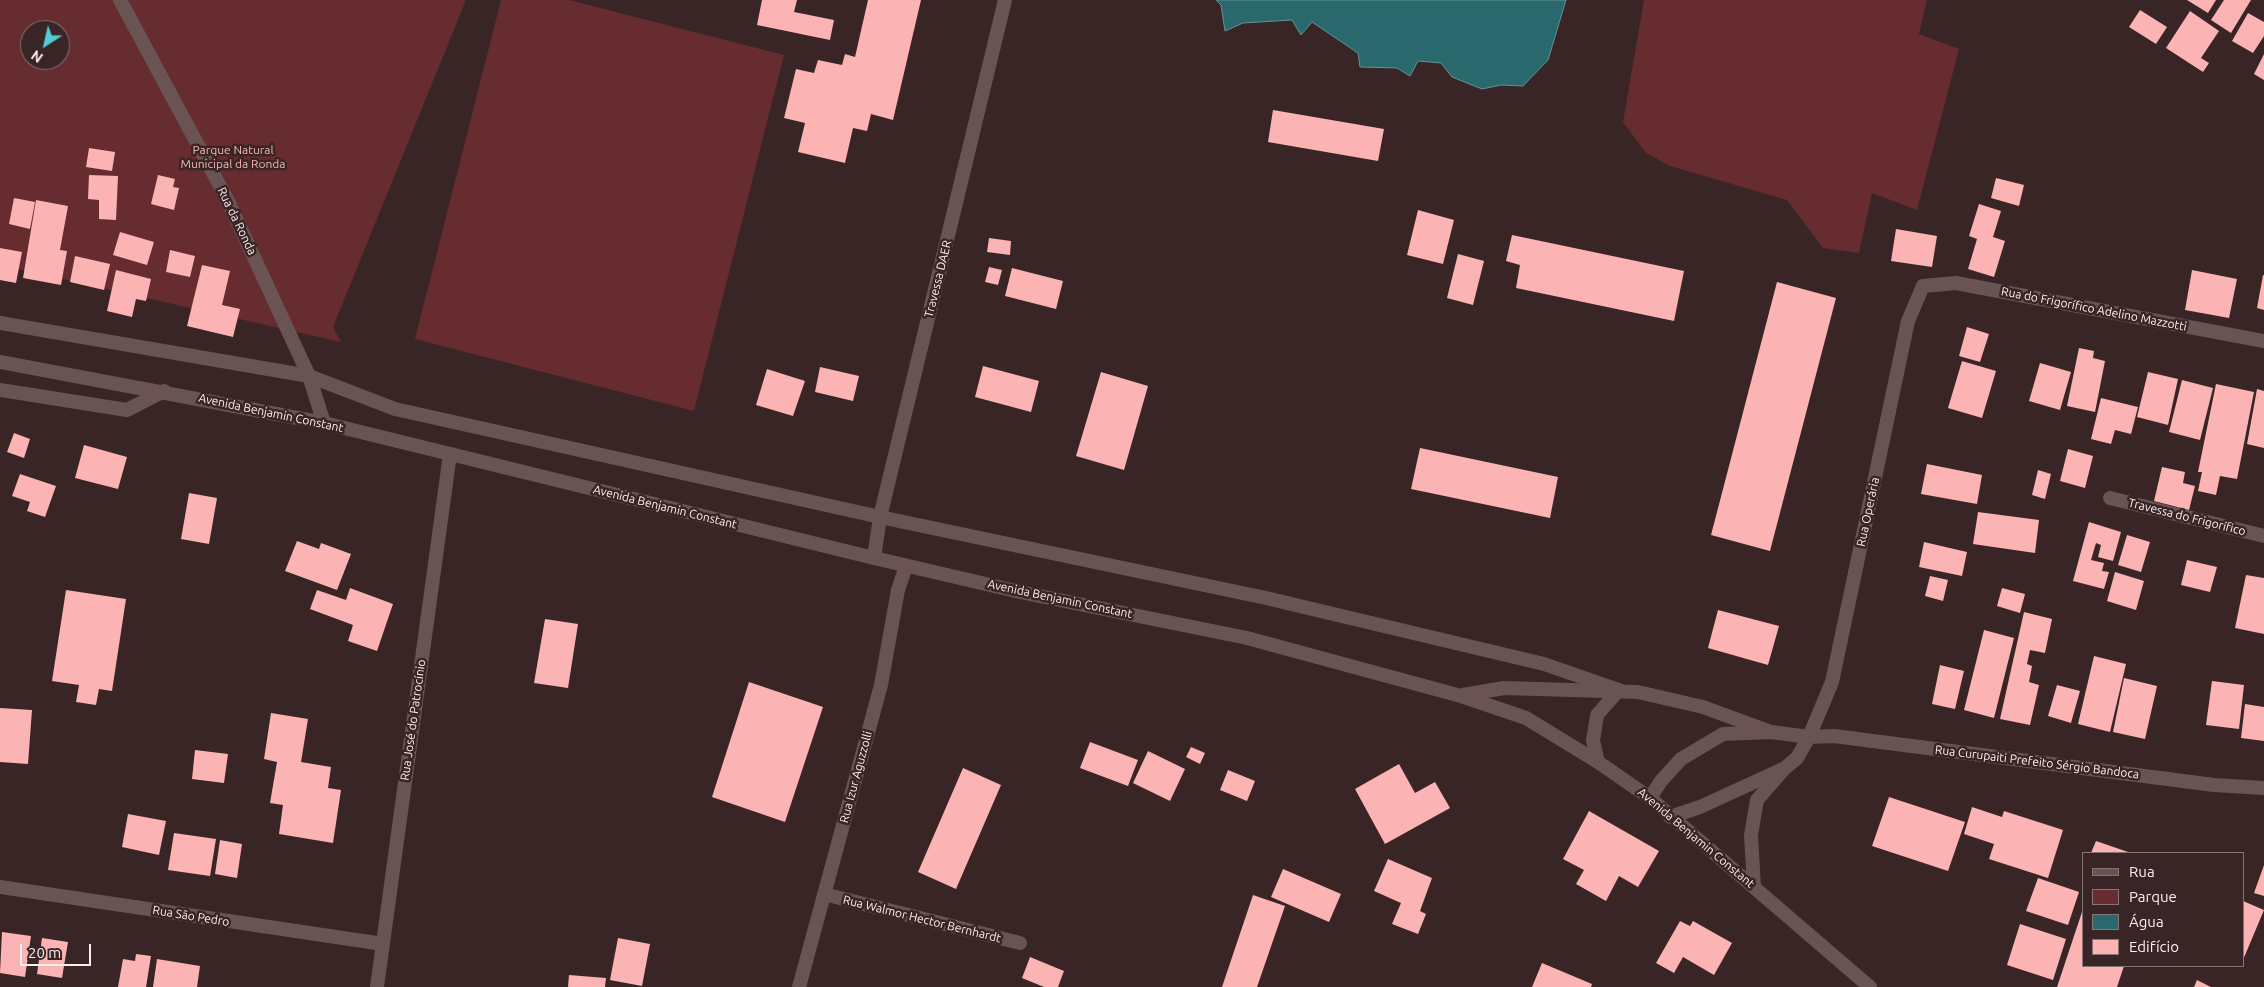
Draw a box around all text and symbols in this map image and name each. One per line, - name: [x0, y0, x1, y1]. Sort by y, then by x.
- north arrow: [20, 20, 70, 70]
- text: N: [28, 47, 46, 66]
- park label: Parque Natural Municipal da Ronda: [180, 143, 286, 171]
- street label: Rua da Ronda: [214, 185, 260, 257]
- street label: Travessa DAER: [921, 239, 955, 319]
- street label: Rua do Frigorífico Adelino Mazzotti: [2000, 284, 2188, 334]
- street label: Avenida Benjamin Constant: [197, 391, 345, 435]
- street label: Rua Operária: [1854, 476, 1882, 548]
- street label: Avenida Benjamin Constant: [592, 482, 738, 532]
- street label: Travessa do Frigorífico: [2127, 495, 2247, 539]
- street label: Avenida Benjamin Constant: [986, 577, 1134, 621]
- street label: Rua José do Patrocínio: [397, 658, 429, 782]
- street label: Rua Izur Aguzzolli: [837, 729, 875, 825]
- street label: Rua Curupaiti Prefeito Sérgio Bandoca: [1934, 742, 2140, 782]
- street label: Avenida Benjamin Constant: [1635, 785, 1757, 891]
- legend: [2082, 852, 2244, 967]
- text: Rua: [2129, 863, 2155, 880]
- text: Parque: [2129, 888, 2177, 905]
- street label: Rua Walmor Hector Bernhardt: [841, 892, 1003, 946]
- street label: Rua São Pedro: [152, 903, 230, 929]
- text: Água: [2129, 913, 2164, 930]
- scale bar: [22, 934, 94, 966]
- text: Edifício: [2129, 938, 2179, 955]
- text: 20 m: [28, 944, 61, 961]

